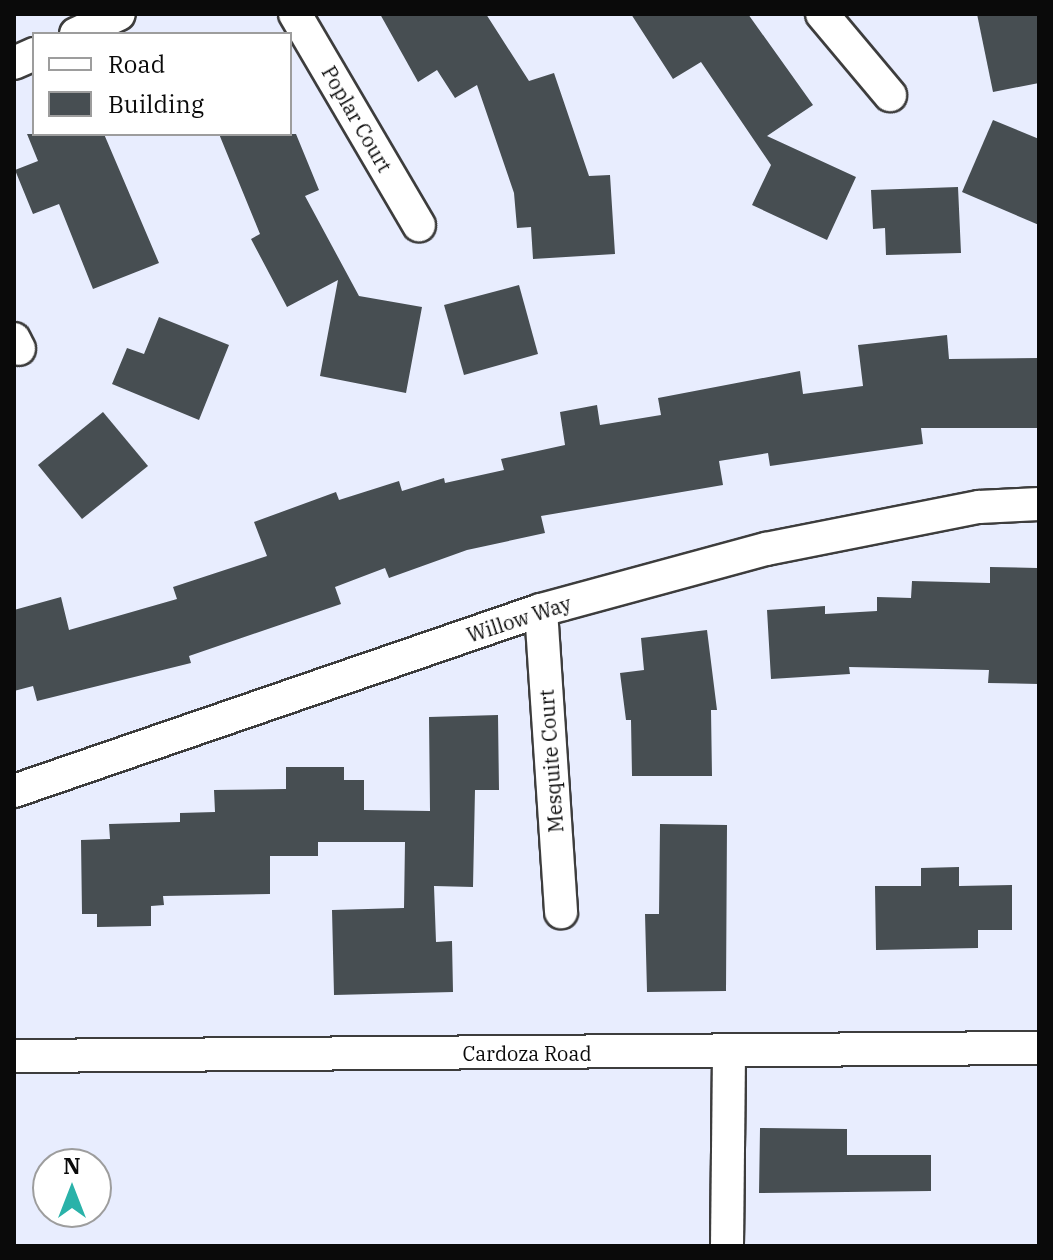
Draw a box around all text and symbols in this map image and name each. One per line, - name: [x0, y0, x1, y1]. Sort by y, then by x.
- legend: [32, 32, 292, 136]
- text: Road: [108, 48, 165, 80]
- street label: Poplar Court: [317, 62, 397, 176]
- text: Building: [108, 88, 204, 120]
- street label: Willow Way: [464, 591, 574, 647]
- street label: Mesquite Court: [534, 689, 568, 833]
- street label: Cardoza Road: [462, 1041, 592, 1065]
- north arrow: [32, 1148, 112, 1228]
- text: N: [63, 1151, 81, 1180]

